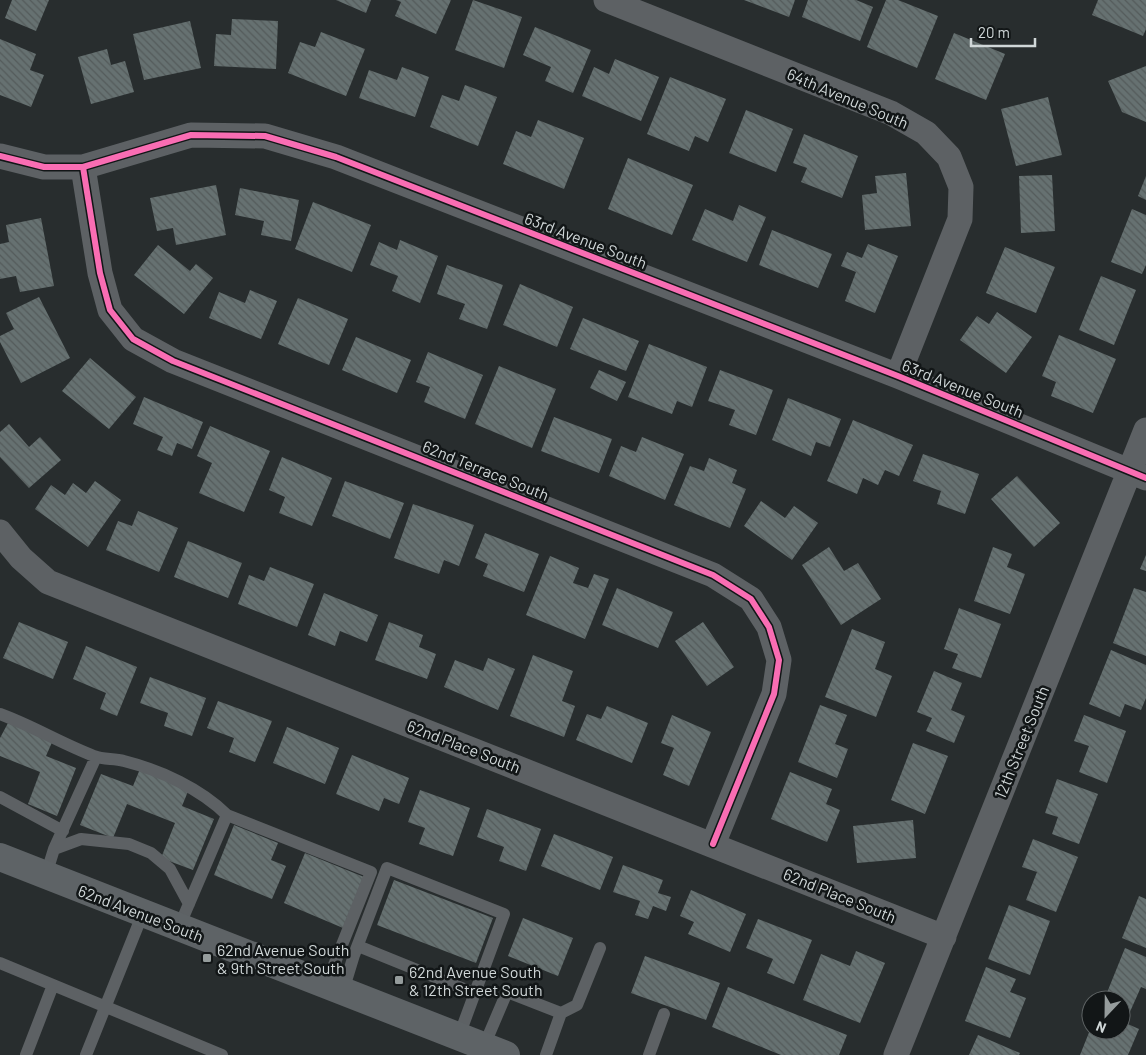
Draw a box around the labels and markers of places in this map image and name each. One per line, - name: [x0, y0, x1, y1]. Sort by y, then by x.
- place label: 62nd Avenue South & 9th Street South: [217, 940, 349, 977]
- marker: 62nd Avenue South & 9th Street South: [201, 952, 213, 964]
- place label: 62nd Avenue South & 12th Street South: [409, 962, 543, 999]
- marker: 62nd Avenue South & 12th Street South: [393, 974, 405, 986]

